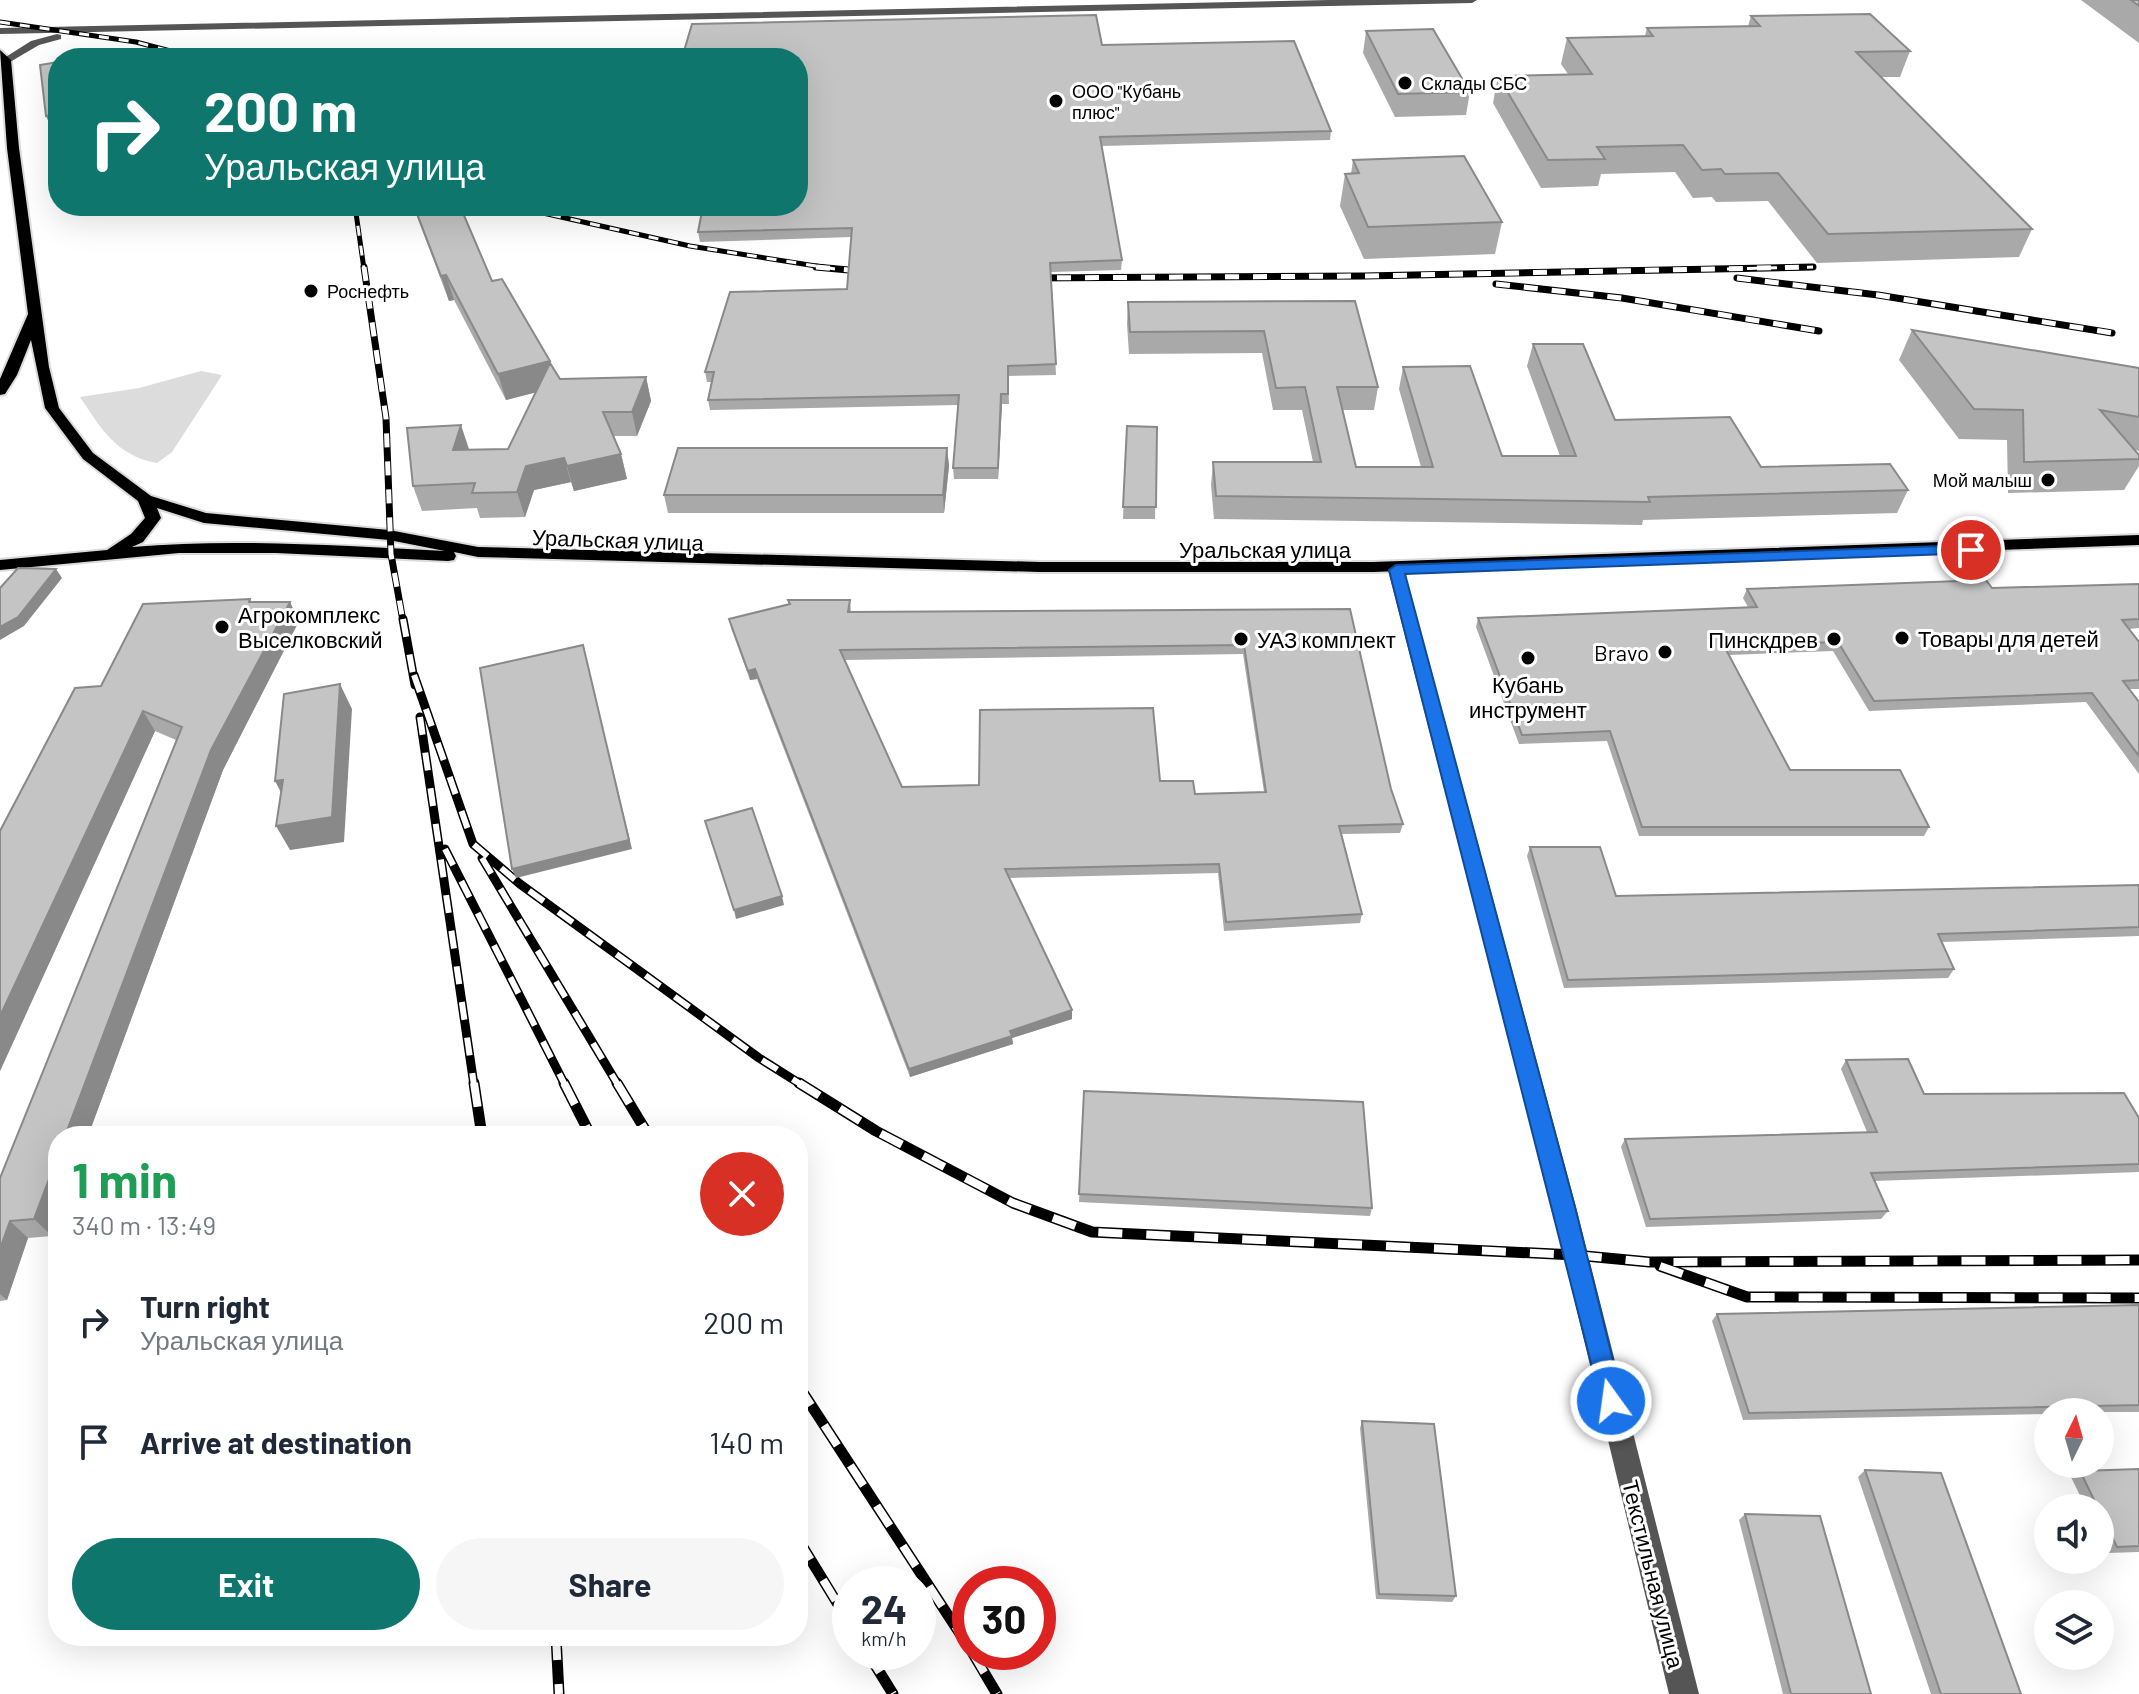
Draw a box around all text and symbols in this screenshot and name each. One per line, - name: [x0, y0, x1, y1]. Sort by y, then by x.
- place label: Склады СБС: [1421, 72, 1527, 94]
- marker: Склады СБС: [1396, 74, 1414, 92]
- text: 200 m: [204, 76, 357, 143]
- icon: right: [72, 80, 176, 184]
- place label: ООО "Кубань плюс": [1072, 80, 1181, 123]
- marker: ООО "Кубань плюс": [1047, 92, 1065, 110]
- text: Уральская улица: [204, 144, 485, 187]
- place label: Роснефть: [327, 280, 409, 302]
- marker: Роснефть: [302, 282, 320, 300]
- place label: Мой малыш: [1933, 469, 2032, 491]
- marker: Мой малыш: [2039, 471, 2057, 489]
- pin: [1937, 516, 2005, 584]
- street label: Уральская улица: [532, 523, 705, 556]
- icon: arrive: [1949, 528, 1993, 572]
- street label: Уральская улица: [1179, 536, 1352, 563]
- place label: Агрокомплекс Выселковский: [238, 601, 383, 652]
- marker: Агрокомплекс Выселковский: [213, 618, 231, 636]
- place label: Товары для детей: [1918, 625, 2099, 652]
- place label: УАЗ комплект: [1257, 626, 1396, 652]
- place label: Пинскдрев: [1708, 626, 1818, 653]
- marker: Товары для детей: [1893, 629, 1911, 647]
- marker: УАЗ комплект: [1232, 630, 1250, 648]
- marker: Пинскдрев: [1825, 630, 1843, 648]
- place label: Bravo: [1594, 639, 1649, 665]
- marker: Bravo: [1656, 643, 1674, 661]
- marker: Кубань инструмент: [1519, 649, 1537, 667]
- place label: Кубань инструмент: [1469, 671, 1587, 723]
- text: 1 min: [72, 1150, 177, 1208]
- button: close: [700, 1152, 784, 1236]
- text: 340 m · 13:49: [72, 1209, 216, 1240]
- text: Turn right: [140, 1288, 270, 1324]
- icon: right: [72, 1300, 116, 1344]
- text: 200 m: [703, 1304, 784, 1340]
- text: Уральская улица: [140, 1324, 343, 1355]
- position arrow: [1569, 1359, 1653, 1443]
- north arrow: [2034, 1398, 2114, 1478]
- map controls: [2034, 1398, 2114, 1670]
- icon: arrive: [72, 1420, 116, 1464]
- text: Arrive at destination: [140, 1424, 412, 1460]
- text: 140 m: [709, 1424, 784, 1460]
- street label: Текстильная улица: [1617, 1477, 1690, 1672]
- button: sound: [2034, 1494, 2114, 1574]
- button: Exit: [72, 1538, 420, 1630]
- button: Share: [436, 1538, 784, 1630]
- speed limit sign: 30: [952, 1566, 1056, 1670]
- text: 24: [861, 1584, 907, 1632]
- button: layers: [2034, 1590, 2114, 1670]
- text: km/h: [861, 1626, 907, 1650]

